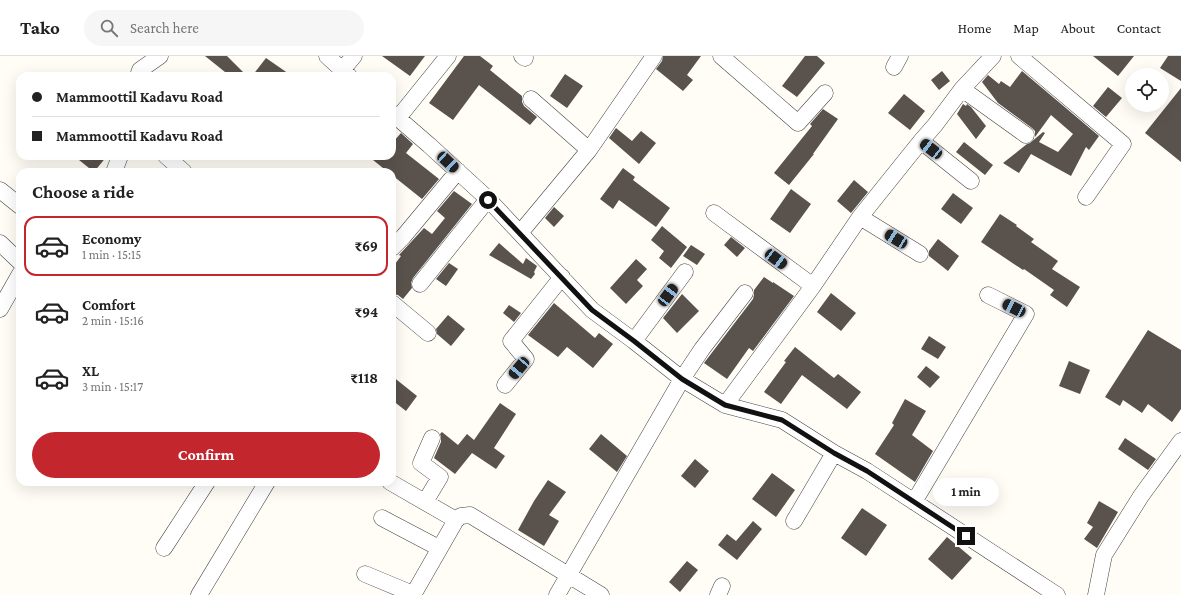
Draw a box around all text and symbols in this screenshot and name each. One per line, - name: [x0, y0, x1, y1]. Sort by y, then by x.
- search box: [84, 10, 364, 46]
- text: Tako: [20, 17, 60, 38]
- icon: search: [98, 17, 120, 39]
- text: Search here: [130, 20, 199, 36]
- text: Home: [958, 20, 991, 36]
- text: Map: [1013, 20, 1039, 36]
- text: About: [1061, 20, 1095, 36]
- text: Contact: [1117, 20, 1161, 36]
- map controls: [1125, 68, 1169, 112]
- button: locate: [1125, 68, 1169, 112]
- text: Mammoottil Kadavu Road: [56, 89, 223, 105]
- text: Mammoottil Kadavu Road: [56, 128, 223, 144]
- car: [918, 137, 944, 161]
- car: [435, 149, 461, 175]
- text: Choose a ride: [32, 182, 134, 202]
- route start: [479, 191, 497, 209]
- icon: car: [34, 228, 70, 264]
- car: [883, 228, 909, 250]
- text: Economy: [82, 231, 141, 247]
- text: ₹69: [354, 238, 378, 254]
- text: 1 min · 15:15: [82, 247, 141, 262]
- car: [763, 247, 789, 271]
- car: [656, 282, 680, 308]
- icon: car: [34, 294, 70, 330]
- text: Comfort: [82, 297, 136, 313]
- car: [1001, 297, 1027, 319]
- text: ₹94: [355, 304, 378, 320]
- text: 2 min · 15:16: [82, 313, 144, 328]
- car: [507, 355, 531, 381]
- icon: car: [34, 360, 70, 396]
- text: XL: [82, 363, 99, 379]
- text: ₹118: [350, 370, 378, 386]
- text: 3 min · 15:17: [82, 379, 143, 394]
- button: Confirm: [32, 432, 380, 478]
- callout: 1 min: [933, 478, 999, 506]
- text: 1 min: [951, 484, 981, 499]
- route end: [957, 527, 975, 545]

